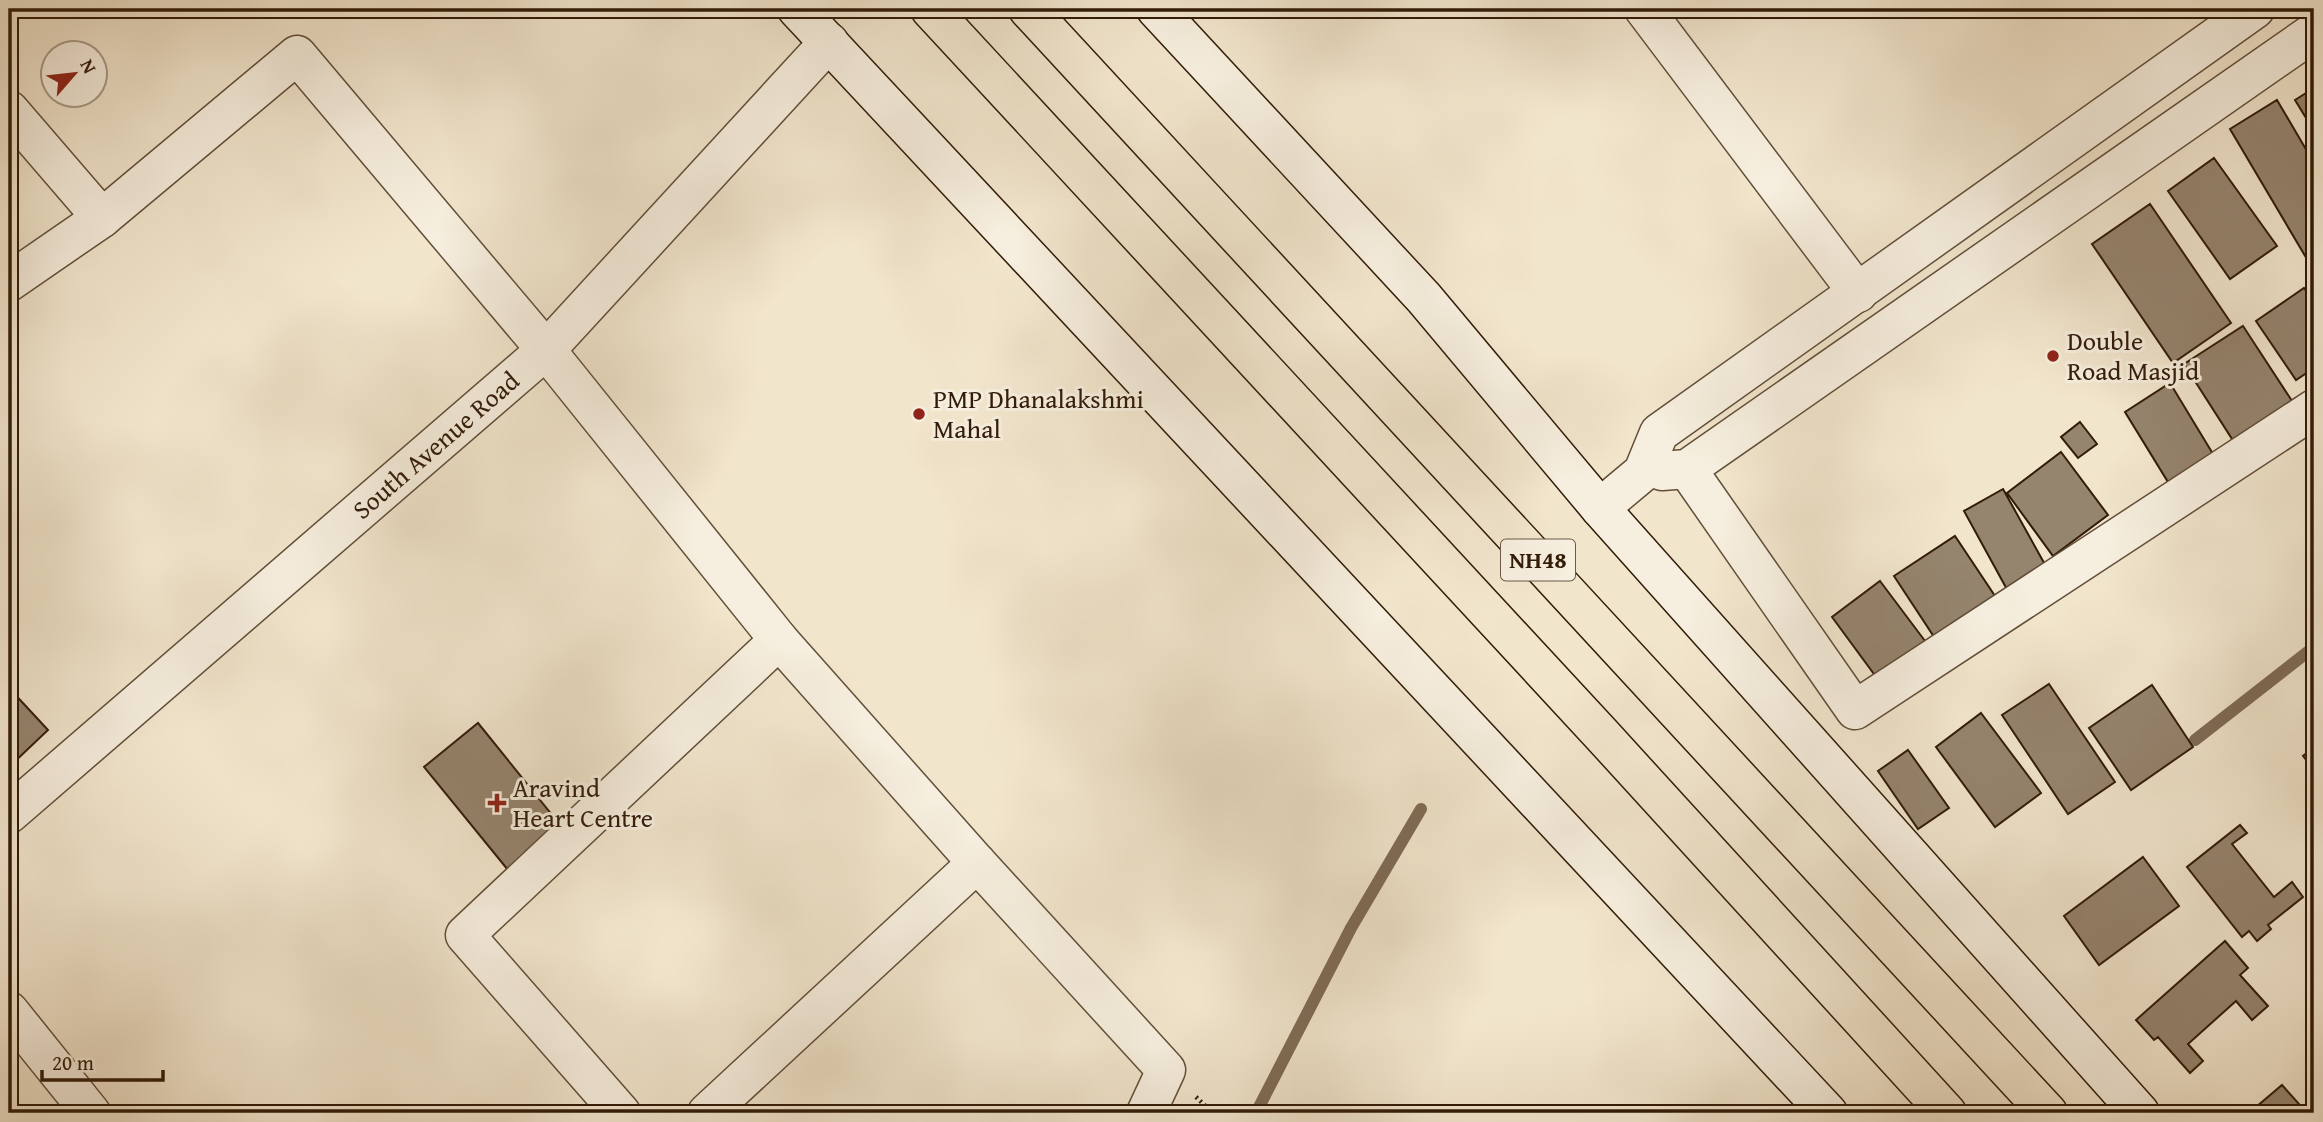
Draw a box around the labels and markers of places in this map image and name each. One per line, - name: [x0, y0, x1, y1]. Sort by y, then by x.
- place label: Double Road Masjid: [2067, 321, 2199, 390]
- marker: Double Road Masjid: [2045, 348, 2061, 364]
- place label: PMP Dhanalakshmi Mahal: [933, 379, 1144, 448]
- marker: PMP Dhanalakshmi Mahal: [911, 406, 927, 422]
- place label: Aravind Heart Centre: [513, 768, 653, 837]
- marker: Aravind Heart Centre: [487, 793, 507, 813]

